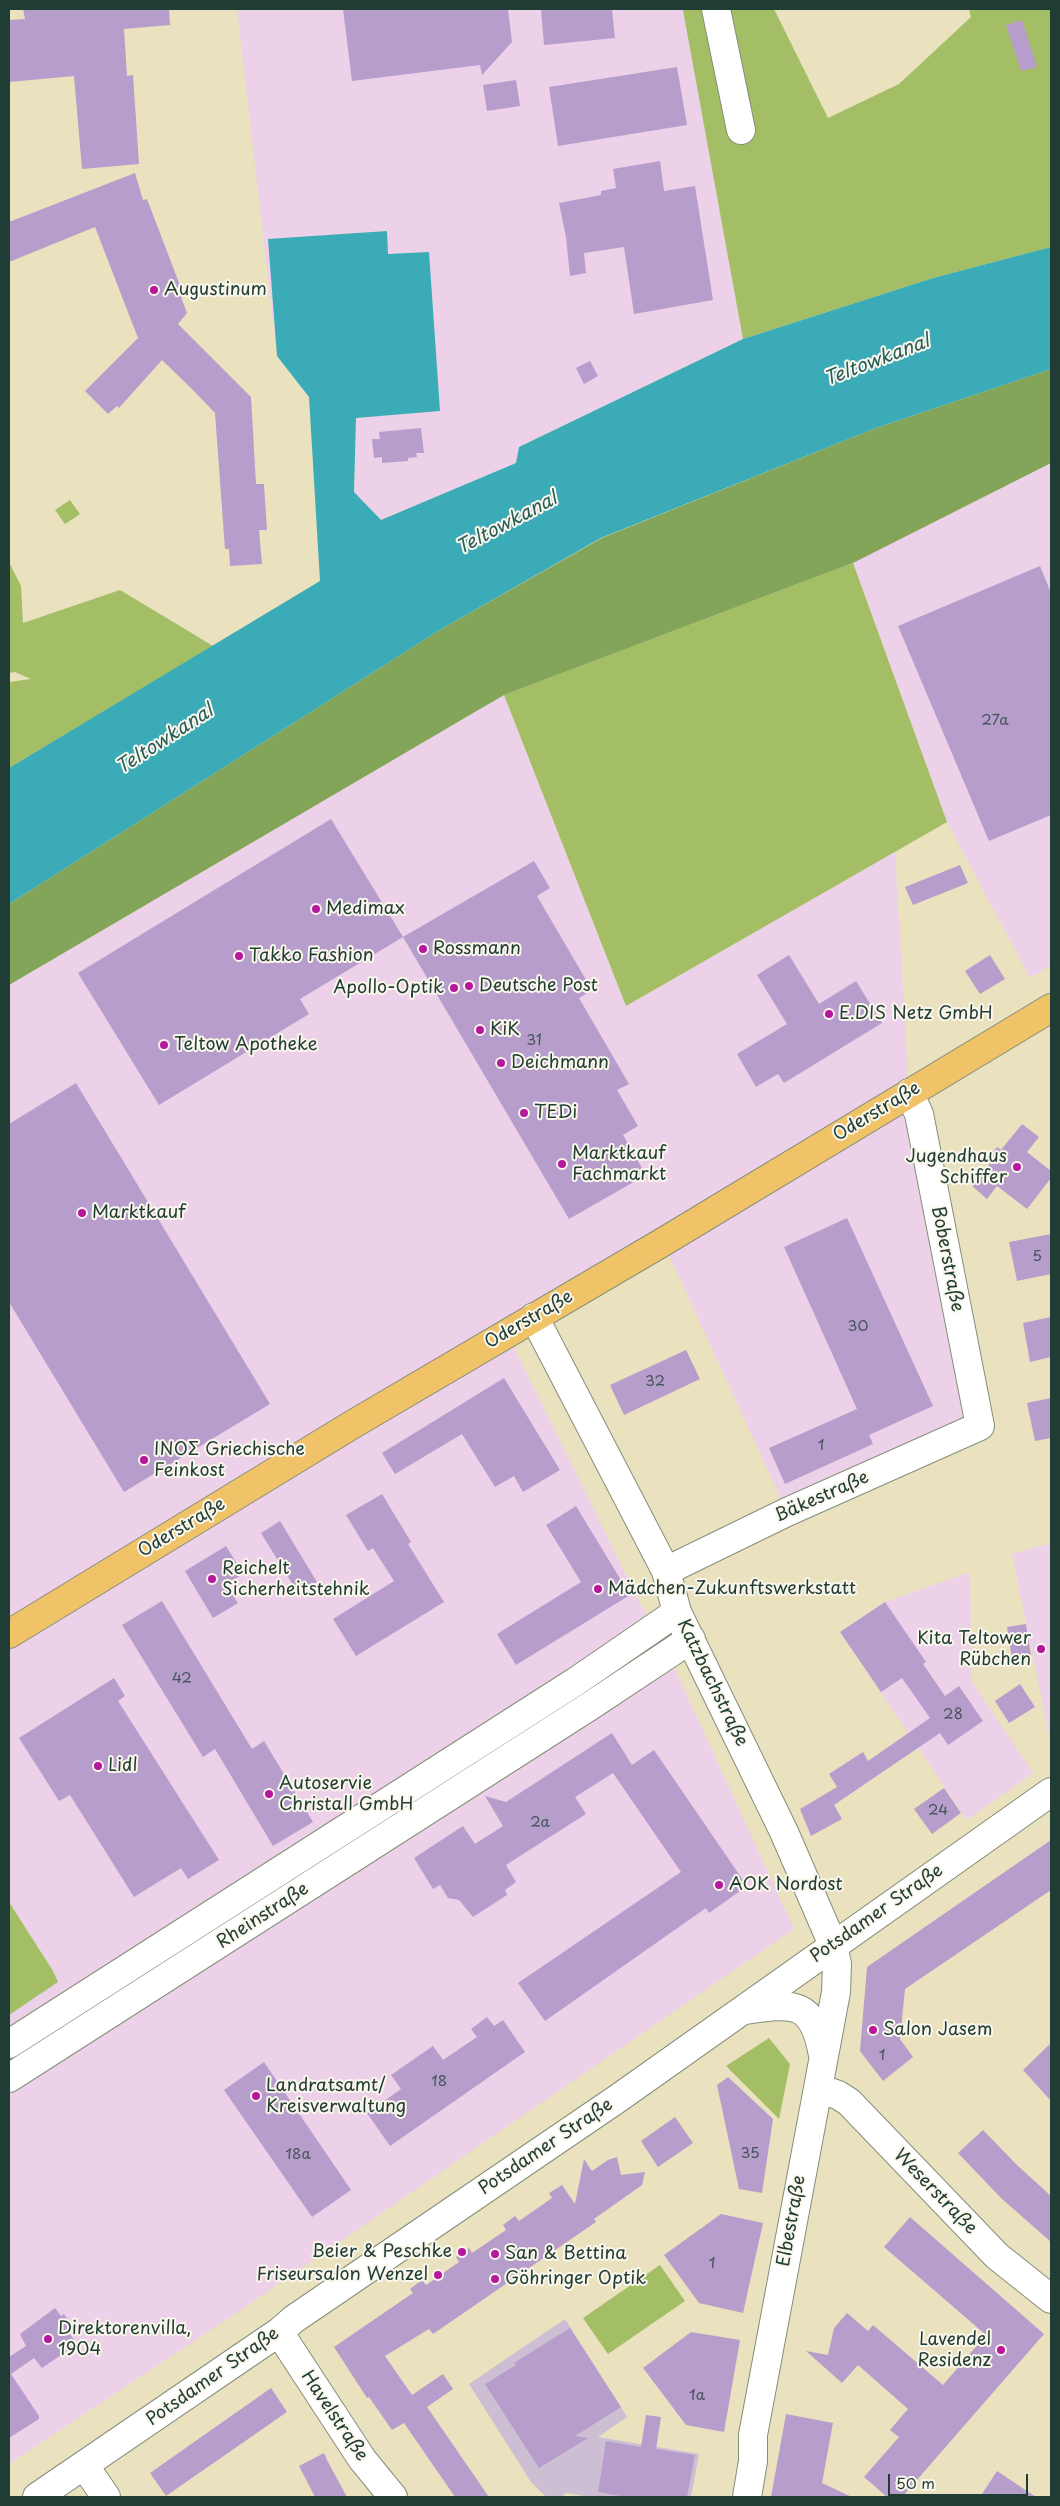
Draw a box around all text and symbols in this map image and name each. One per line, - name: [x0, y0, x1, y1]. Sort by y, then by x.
- place label: Augustinum: [164, 279, 267, 301]
- marker: Augustinum: [148, 284, 160, 296]
- water label: Teltowkanal: [821, 330, 933, 392]
- water label: Teltowkanal: [453, 488, 561, 560]
- water label: Teltowkanal: [112, 700, 218, 780]
- house number: 27a: [981, 712, 1009, 730]
- place label: Medimax: [326, 898, 405, 920]
- marker: Medimax: [310, 903, 322, 915]
- place label: Rossmann: [433, 938, 521, 960]
- marker: Rossmann: [417, 943, 429, 955]
- place label: Takko Fashion: [249, 945, 374, 967]
- marker: Takko Fashion: [233, 950, 245, 962]
- place label: Deutsche Post: [479, 975, 598, 997]
- place label: Apollo-Optik: [333, 977, 444, 999]
- marker: Deutsche Post: [463, 980, 475, 992]
- marker: Apollo-Optik: [448, 982, 460, 994]
- place label: E.DIS Netz GmbH: [839, 1003, 993, 1025]
- marker: E.DIS Netz GmbH: [823, 1008, 835, 1020]
- place label: KiK: [490, 1019, 520, 1041]
- marker: KiK: [474, 1024, 486, 1036]
- house number: 31: [526, 1032, 542, 1050]
- place label: Teltow Apotheke: [174, 1034, 318, 1056]
- marker: Teltow Apotheke: [158, 1039, 170, 1051]
- place label: Deichmann: [511, 1052, 609, 1074]
- marker: Deichmann: [495, 1057, 507, 1069]
- street label: Oderstraße: [829, 1077, 925, 1147]
- place label: TEDi: [534, 1102, 577, 1124]
- marker: TEDi: [518, 1107, 530, 1119]
- place label: Marktkauf Fachmarkt: [572, 1143, 666, 1186]
- place label: Jugendhaus Schiffer: [905, 1146, 1007, 1188]
- marker: Marktkauf Fachmarkt: [556, 1158, 568, 1170]
- marker: Jugendhaus Schiffer: [1011, 1161, 1023, 1173]
- place label: Marktkauf: [92, 1202, 186, 1224]
- street label: Boberstraße: [926, 1204, 968, 1314]
- marker: Marktkauf: [76, 1207, 88, 1219]
- house number: 5: [1032, 1248, 1042, 1266]
- street label: Oderstraße: [481, 1286, 577, 1354]
- house number: 30: [848, 1318, 868, 1336]
- house number: 32: [645, 1373, 665, 1391]
- house number: 1: [818, 1437, 824, 1455]
- place label: INOΣ Griechische Feinkost: [154, 1439, 305, 1482]
- marker: INOΣ Griechische Feinkost: [138, 1454, 150, 1466]
- street label: Bäkestraße: [772, 1467, 872, 1527]
- street label: Oderstraße: [134, 1493, 230, 1563]
- place label: Reichelt Sicherheitstehnik: [222, 1558, 370, 1600]
- marker: Reichelt Sicherheitstehnik: [206, 1573, 218, 1585]
- place label: Mädchen-Zukunftswerkstatt: [608, 1578, 856, 1600]
- marker: Mädchen-Zukunftswerkstatt: [592, 1583, 604, 1595]
- street label: Katzbachstraße: [672, 1616, 752, 1750]
- place label: Kita Teltower Rübchen: [917, 1628, 1031, 1670]
- marker: Kita Teltower Rübchen: [1035, 1643, 1047, 1655]
- house number: 42: [172, 1670, 192, 1688]
- house number: 28: [943, 1706, 963, 1724]
- place label: Lidl: [108, 1755, 138, 1777]
- marker: Lidl: [92, 1760, 104, 1772]
- place label: Autoservie Christall GmbH: [279, 1773, 413, 1816]
- marker: Autoservie Christall GmbH: [263, 1788, 275, 1800]
- house number: 24: [928, 1802, 948, 1820]
- house number: 2a: [530, 1814, 550, 1832]
- street label: Potsdamer Straße: [806, 1860, 948, 1968]
- place label: AOK Nordost: [729, 1874, 843, 1896]
- street label: Rheinstraße: [213, 1878, 313, 1954]
- marker: AOK Nordost: [713, 1879, 725, 1891]
- place label: Salon Jasem: [883, 2019, 992, 2041]
- marker: Salon Jasem: [867, 2024, 879, 2036]
- house number: 1: [879, 2047, 885, 2065]
- house number: 18: [431, 2073, 447, 2091]
- place label: Landratsamt/ Kreisverwaltung: [266, 2075, 406, 2118]
- marker: Landratsamt/ Kreisverwaltung: [250, 2090, 262, 2102]
- street label: Potsdamer Straße: [475, 2094, 617, 2200]
- house number: 35: [740, 2145, 760, 2163]
- street label: Weserstraße: [889, 2145, 981, 2239]
- house number: 18a: [285, 2146, 311, 2164]
- street label: Elbestraße: [773, 2174, 811, 2268]
- place label: Beier & Peschke: [311, 2241, 452, 2263]
- place label: San & Bettina: [505, 2243, 627, 2265]
- marker: Beier & Peschke: [456, 2246, 468, 2258]
- marker: San & Bettina: [489, 2248, 501, 2260]
- house number: 1: [709, 2255, 715, 2273]
- place label: Friseursalon Wenzel: [257, 2264, 428, 2286]
- place label: Göhringer Optik: [505, 2268, 646, 2290]
- marker: Friseursalon Wenzel: [432, 2269, 444, 2281]
- marker: Göhringer Optik: [489, 2273, 501, 2285]
- place label: Direktorenvilla, 1904: [58, 2318, 191, 2360]
- street label: Potsdamer Straße: [142, 2323, 284, 2431]
- place label: Lavendel Residenz: [917, 2329, 991, 2372]
- marker: Direktorenvilla, 1904: [42, 2333, 54, 2345]
- marker: Lavendel Residenz: [995, 2344, 1007, 2356]
- street label: Havelstraße: [296, 2367, 372, 2465]
- house number: 1a: [689, 2387, 705, 2405]
- scale bar: [890, 2464, 1030, 2496]
- text: 50 m: [896, 2471, 935, 2494]

